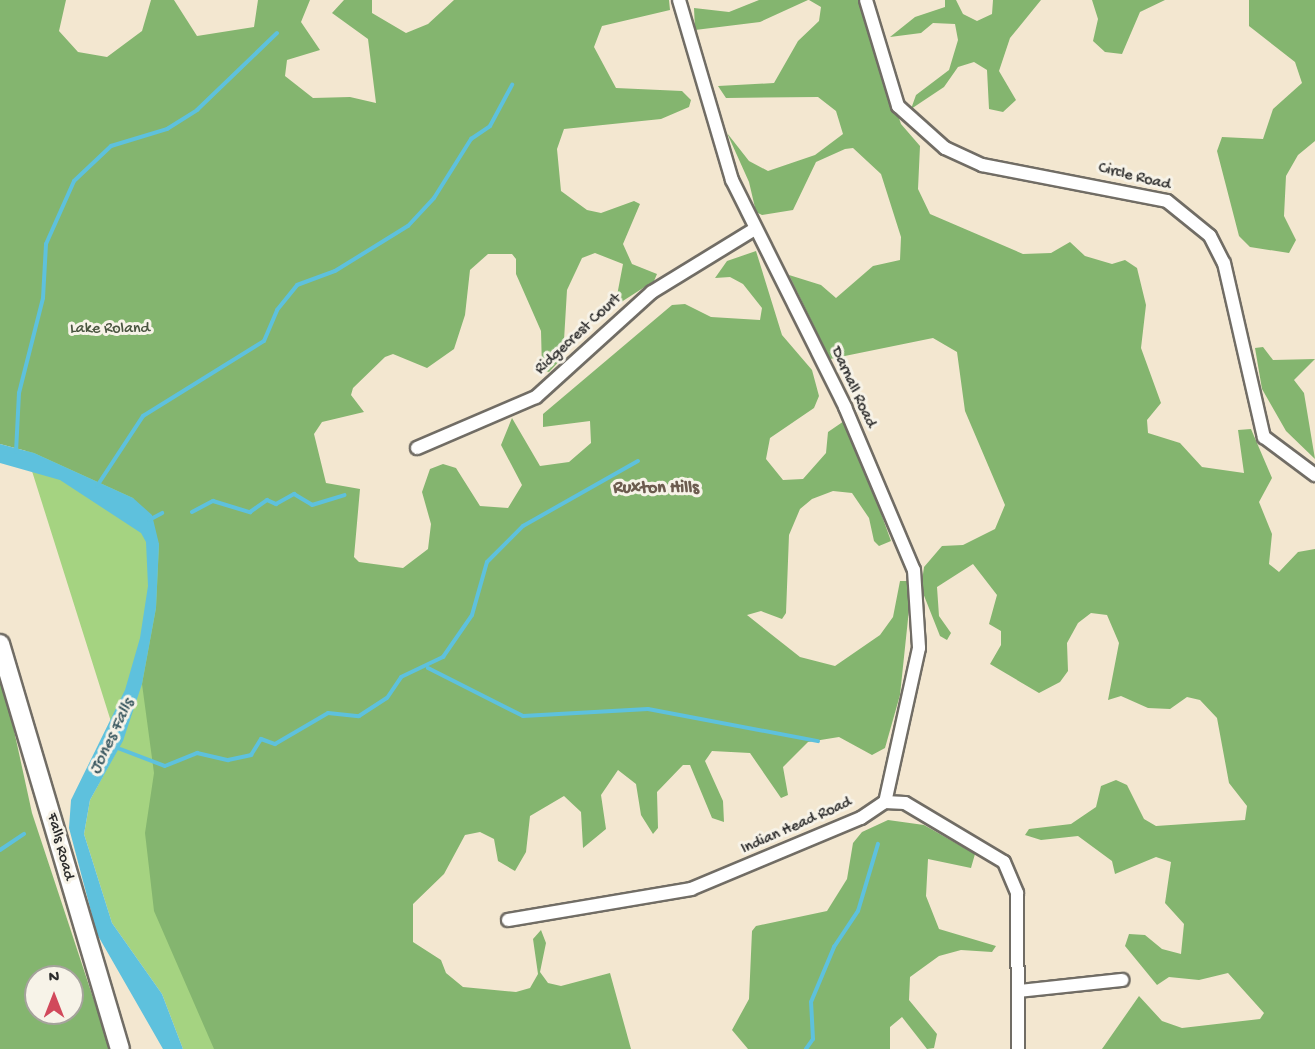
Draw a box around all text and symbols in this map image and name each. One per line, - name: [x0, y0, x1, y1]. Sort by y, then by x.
- street label: Circle Road: [1096, 160, 1172, 196]
- street label: Ridgecrest Court: [532, 290, 626, 380]
- park label: Lake Roland: [70, 320, 150, 340]
- street label: Darnall Road: [825, 344, 879, 432]
- district label: Ruxton Hills: [613, 478, 699, 500]
- water label: Jones Falls: [85, 696, 141, 778]
- street label: Indian Head Road: [739, 794, 855, 860]
- street label: Falls Road: [41, 811, 77, 883]
- north arrow: [24, 965, 84, 1025]
- text: N: [49, 969, 59, 988]

